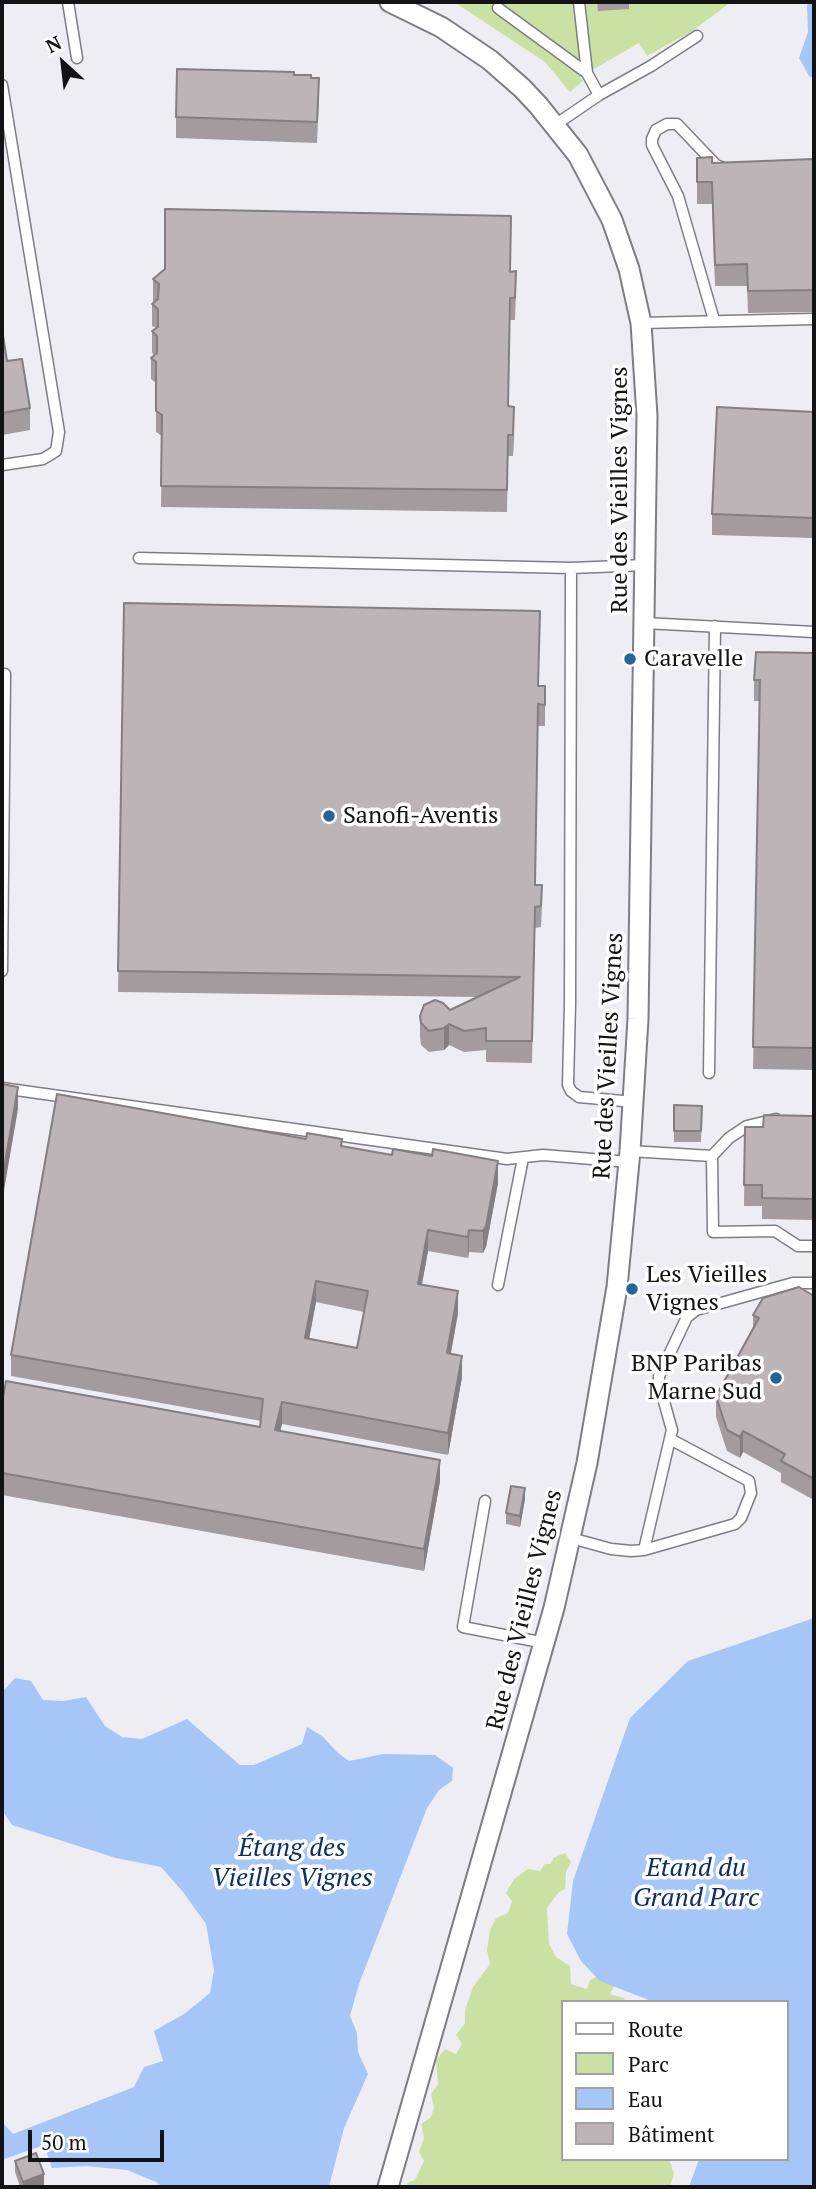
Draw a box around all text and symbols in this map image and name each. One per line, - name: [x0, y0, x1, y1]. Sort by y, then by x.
- north arrow: [28, 28, 98, 98]
- text: N: [41, 29, 65, 58]
- street label: Rue des Vieilles Vignes: [606, 366, 634, 614]
- place label: Caravelle: [644, 645, 743, 673]
- marker: Caravelle: [622, 651, 638, 667]
- place label: Sanofi-Aventis: [343, 802, 498, 830]
- marker: Sanofi-Aventis: [321, 808, 337, 824]
- street label: Rue des Vieilles Vignes: [588, 932, 630, 1180]
- place label: Les Vieilles Vignes: [646, 1261, 767, 1317]
- marker: Les Vieilles Vignes: [624, 1281, 640, 1297]
- place label: BNP Paribas Marne Sud: [631, 1350, 762, 1406]
- marker: BNP Paribas Marne Sud: [768, 1370, 784, 1386]
- street label: Rue des Vieilles Vignes: [481, 1487, 569, 1733]
- water label: Étang des Vieilles Vignes: [211, 1833, 373, 1895]
- water label: Etand du Grand Parc: [633, 1853, 759, 1914]
- legend: [560, 2000, 788, 2161]
- text: Route: [628, 2015, 683, 2043]
- text: Parc: [628, 2050, 669, 2078]
- text: Eau: [628, 2085, 663, 2113]
- scale bar: [32, 2116, 168, 2160]
- text: Bâtiment: [628, 2120, 715, 2148]
- text: 50 m: [41, 2128, 87, 2156]

